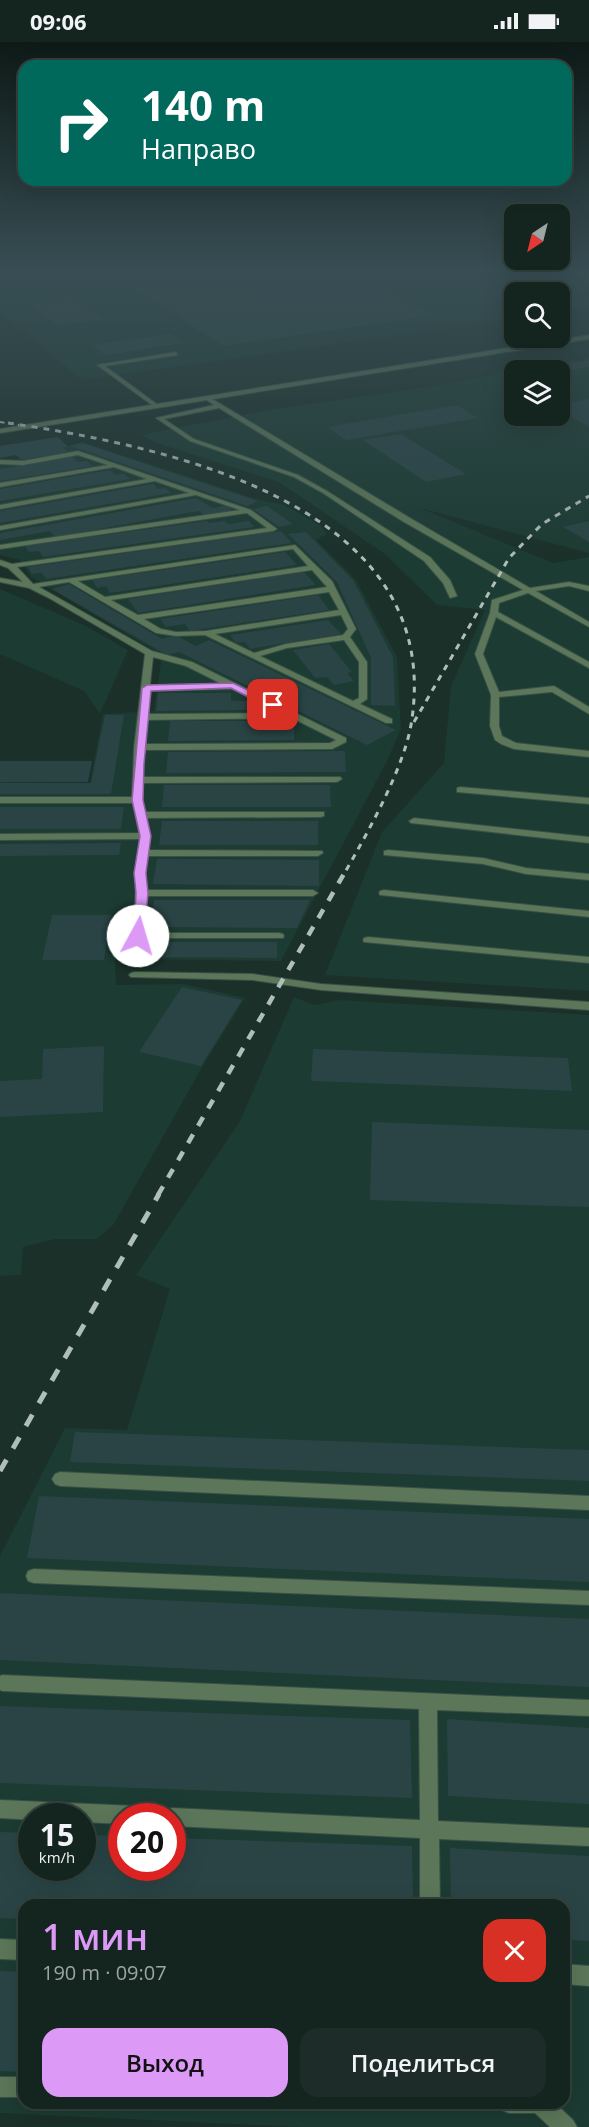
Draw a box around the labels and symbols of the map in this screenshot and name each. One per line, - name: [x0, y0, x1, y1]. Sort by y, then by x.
- north arrow: [504, 204, 570, 270]
- pin: [247, 679, 298, 730]
- position arrow: [106, 904, 170, 968]
- speed limit sign: 20: [108, 1803, 186, 1881]

